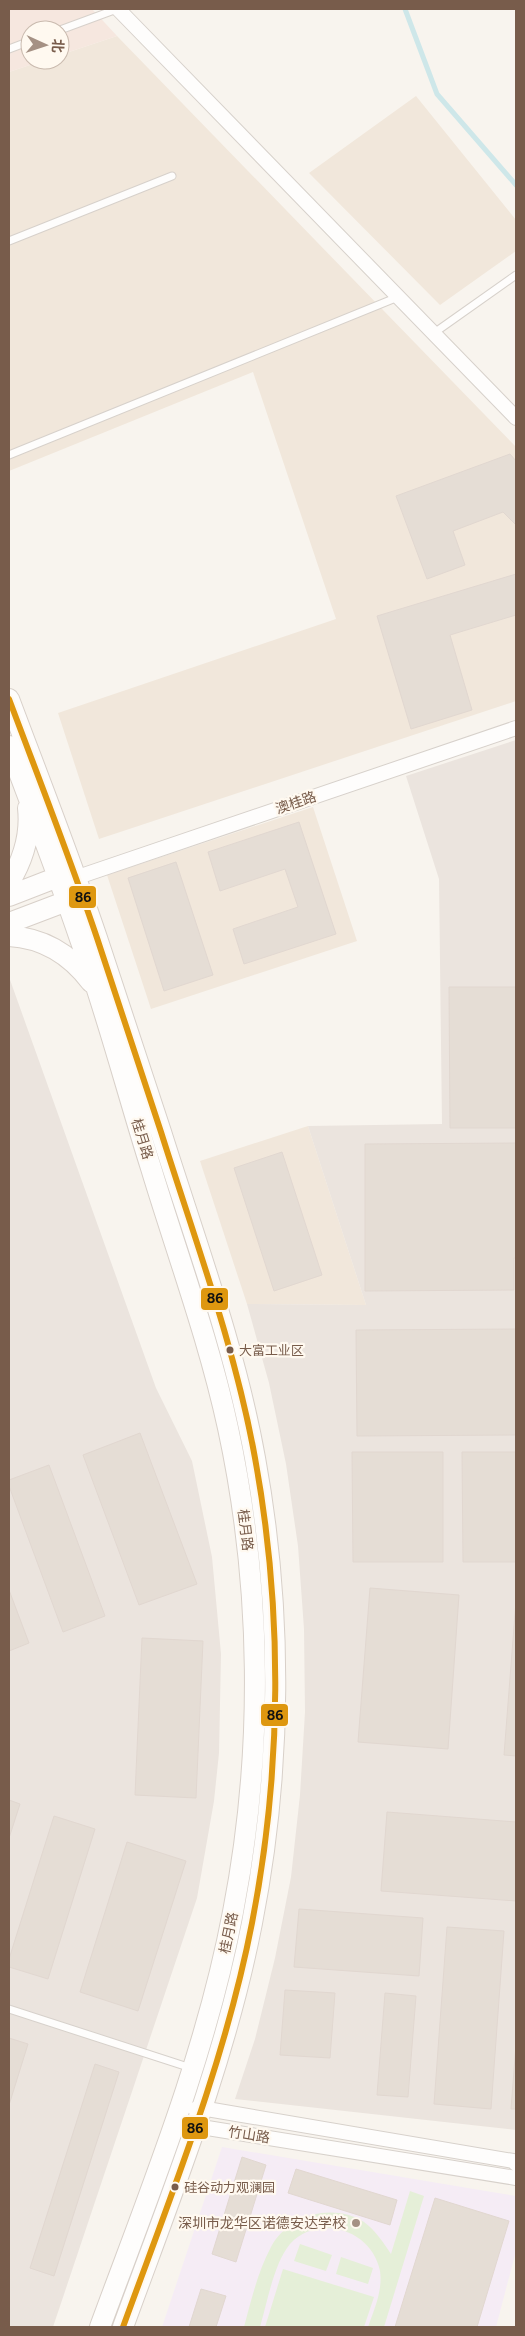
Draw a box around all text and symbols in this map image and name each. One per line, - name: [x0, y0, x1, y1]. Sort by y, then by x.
- north arrow: [20, 20, 70, 70]
- text: 北: [49, 38, 66, 53]
- street label: 澳桂路: [273, 788, 319, 818]
- line badge: 86: [68, 885, 97, 909]
- text: 86: [75, 889, 91, 906]
- street label: 桂月路: [128, 1116, 156, 1162]
- line badge: 86: [200, 1287, 229, 1311]
- text: 86: [207, 1290, 223, 1307]
- place label: 大富工业区: [239, 1343, 304, 1358]
- marker: 大富工业区: [225, 1345, 235, 1355]
- street label: 桂月路: [234, 1508, 256, 1552]
- line badge: 86: [260, 1703, 289, 1727]
- text: 86: [267, 1707, 283, 1724]
- street label: 桂月路: [216, 1911, 242, 1955]
- line badge: 86: [181, 2116, 209, 2140]
- text: 86: [187, 2120, 203, 2137]
- street label: 竹山路: [227, 2123, 271, 2147]
- place label: 硅谷动力观澜园: [184, 2180, 275, 2195]
- marker: 硅谷动力观澜园: [170, 2182, 180, 2192]
- place label: 深圳市龙华区诺德安达学校: [178, 2215, 346, 2232]
- marker: 深圳市龙华区诺德安达学校: [350, 2217, 362, 2229]

